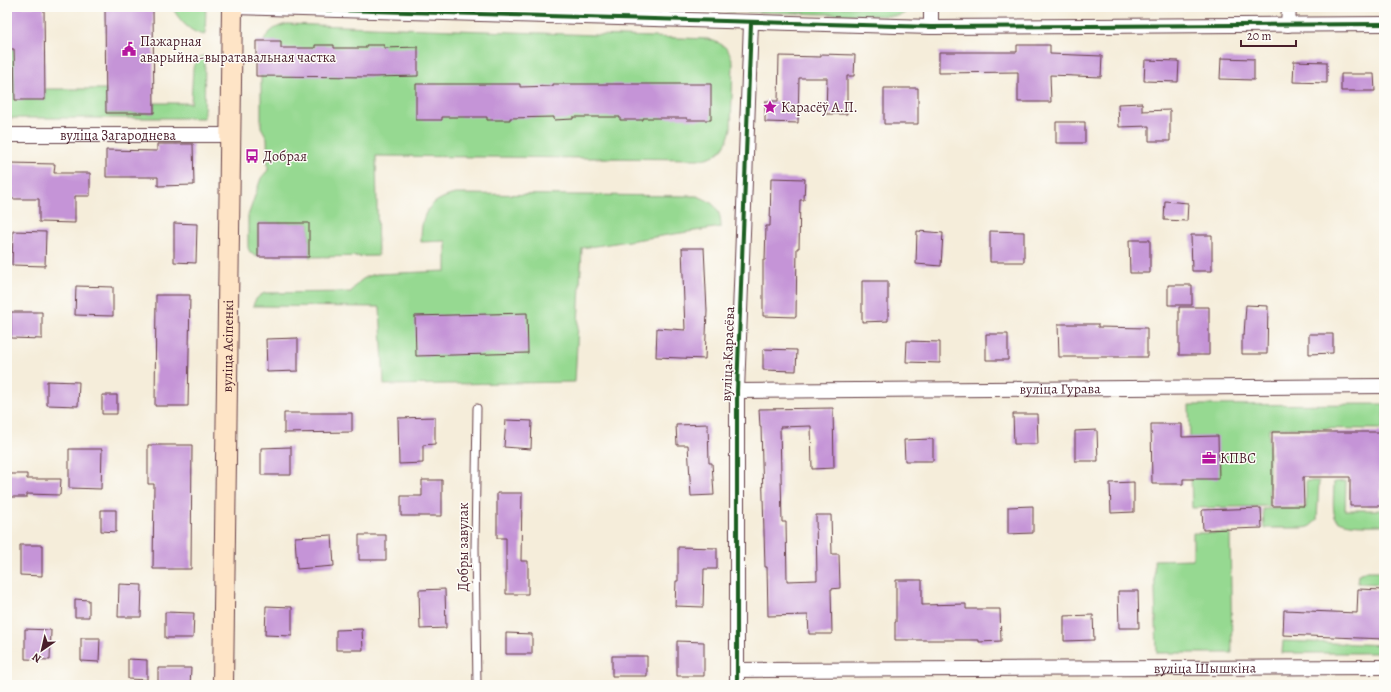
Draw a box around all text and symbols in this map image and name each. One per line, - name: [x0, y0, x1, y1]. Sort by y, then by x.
- scale bar: [1241, 22, 1296, 48]
- text: 20 m: [1247, 28, 1271, 44]
- place label: Пажарная аварыйна-выратавальная частка: [140, 32, 337, 67]
- public building icon: Пажарная аварыйна-выратавальная частка: [121, 41, 137, 57]
- place label: Карасёў А.П.: [781, 98, 858, 117]
- place icon: Карасёў А.П.: [762, 99, 778, 115]
- street label: вуліца Загароднева: [60, 126, 177, 145]
- place label: Добрая: [263, 147, 307, 166]
- bus stop icon: Добрая: [244, 148, 260, 164]
- street label: вуліца Асіпенкі: [217, 300, 238, 392]
- street label: вуліца Карасёва: [717, 305, 739, 402]
- street label: вуліца Гурава: [1019, 379, 1101, 398]
- place label: КПВС: [1220, 449, 1256, 468]
- office icon: КПВС: [1201, 450, 1217, 466]
- street label: Добры завулак: [454, 503, 473, 591]
- north arrow: [22, 630, 62, 670]
- text: N: [29, 649, 44, 666]
- street label: вуліца Шышкіна: [1154, 658, 1257, 678]

